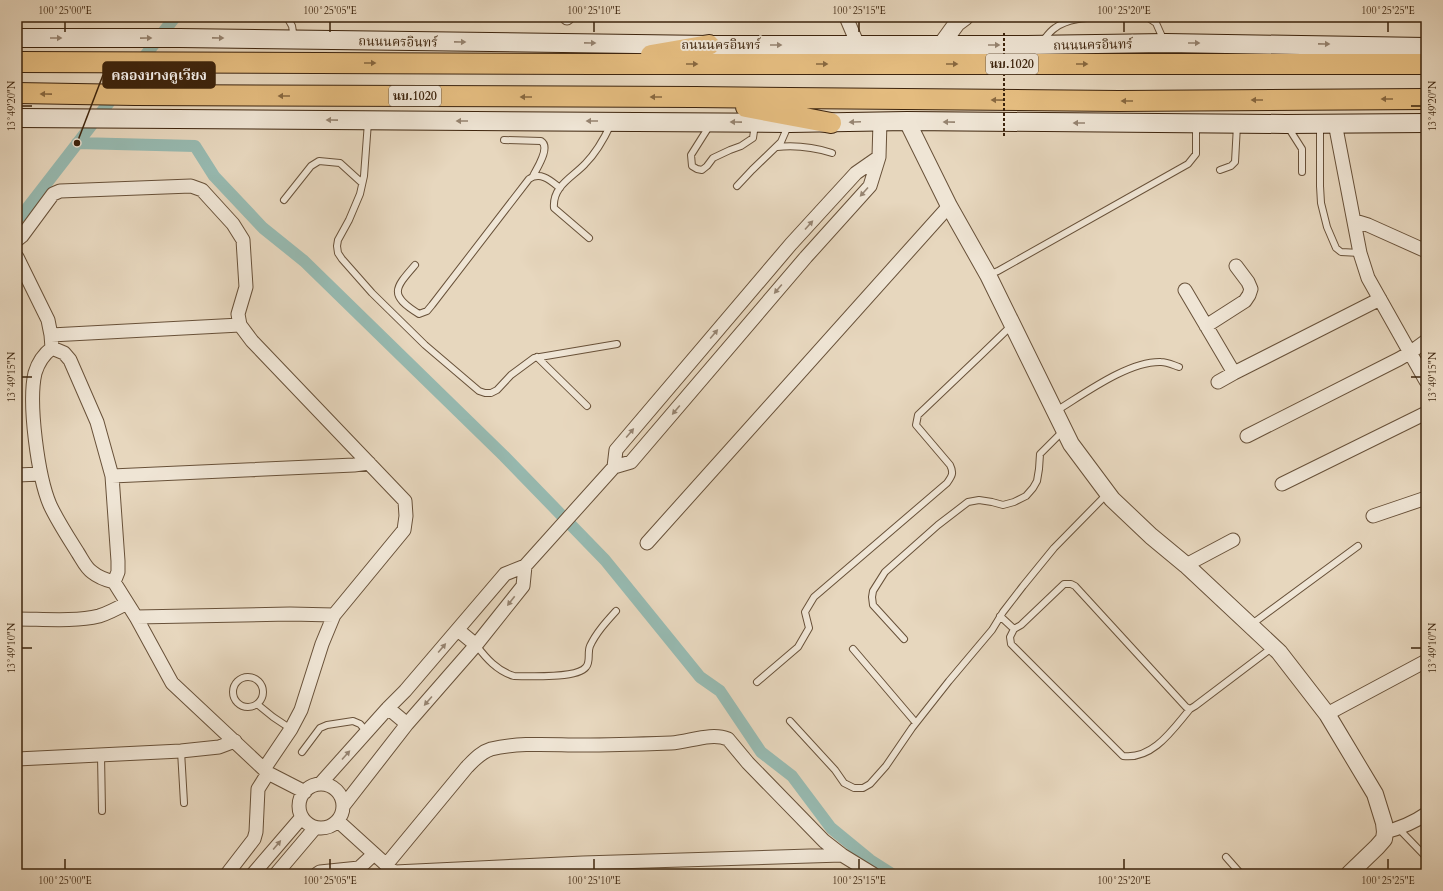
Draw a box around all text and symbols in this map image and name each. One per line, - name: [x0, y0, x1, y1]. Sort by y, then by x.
- text: 100°25'00"E: [38, 4, 92, 18]
- text: 100°25'05"E: [303, 4, 357, 18]
- text: 100°25'10"E: [567, 4, 621, 18]
- text: 100°25'15"E: [832, 4, 886, 18]
- text: 100°25'20"E: [1097, 4, 1151, 18]
- text: 100°25'25"E: [1361, 4, 1415, 18]
- street label: ถนนนครอินทร์: [358, 32, 439, 52]
- one-way arrow: [50, 35, 63, 41]
- one-way arrow: [140, 35, 153, 41]
- one-way arrow: [212, 35, 224, 42]
- street label: ถนนนครอินทร์: [1053, 35, 1134, 55]
- street label: ถนนนครอินทร์: [681, 36, 761, 54]
- one-way arrow: [454, 39, 467, 45]
- one-way arrow: [584, 40, 597, 46]
- one-way arrow: [1188, 40, 1201, 46]
- one-way arrow: [1318, 41, 1330, 48]
- one-way arrow: [770, 42, 783, 48]
- one-way arrow: [988, 42, 1001, 48]
- road number: นบ.1020: [986, 54, 1038, 74]
- one-way arrow: [364, 60, 377, 66]
- one-way arrow: [686, 61, 699, 67]
- one-way arrow: [816, 61, 829, 67]
- one-way arrow: [946, 61, 959, 67]
- one-way arrow: [1076, 61, 1089, 67]
- callout: คลองบางคูเวียง: [103, 62, 215, 88]
- text: คลองบางคูเวียง: [111, 66, 207, 85]
- text: 13°49'20"N: [5, 80, 19, 131]
- text: 13°49'20"N: [1426, 80, 1440, 131]
- road number: นบ.1020: [389, 86, 441, 106]
- one-way arrow: [40, 90, 52, 97]
- one-way arrow: [277, 93, 290, 99]
- one-way arrow: [519, 94, 532, 100]
- one-way arrow: [649, 94, 662, 100]
- one-way arrow: [1380, 96, 1393, 102]
- one-way arrow: [990, 97, 1003, 103]
- one-way arrow: [1250, 97, 1263, 103]
- one-way arrow: [1120, 98, 1133, 104]
- one-way arrow: [325, 117, 338, 123]
- one-way arrow: [455, 118, 468, 124]
- one-way arrow: [585, 118, 598, 124]
- one-way arrow: [729, 119, 742, 125]
- one-way arrow: [848, 119, 861, 125]
- one-way arrow: [942, 119, 955, 125]
- one-way arrow: [1072, 120, 1085, 126]
- one-way arrow: [860, 187, 869, 197]
- one-way arrow: [804, 220, 813, 230]
- one-way arrow: [774, 284, 783, 295]
- one-way arrow: [710, 329, 719, 340]
- text: 13°49'15"N: [5, 351, 19, 402]
- text: 13°49'15"N: [1426, 351, 1440, 402]
- one-way arrow: [671, 404, 680, 415]
- one-way arrow: [626, 428, 635, 439]
- one-way arrow: [507, 596, 515, 607]
- text: 13°49'10"N: [5, 622, 19, 673]
- text: 13°49'10"N: [1426, 622, 1440, 673]
- one-way arrow: [437, 643, 446, 654]
- one-way arrow: [423, 696, 432, 706]
- one-way arrow: [341, 750, 350, 760]
- one-way arrow: [272, 841, 281, 850]
- text: 100°25'00"E: [38, 874, 92, 888]
- text: 100°25'05"E: [303, 874, 357, 888]
- text: 100°25'10"E: [567, 874, 621, 888]
- text: 100°25'15"E: [832, 874, 886, 888]
- text: 100°25'20"E: [1097, 874, 1151, 888]
- text: 100°25'25"E: [1361, 874, 1415, 888]

